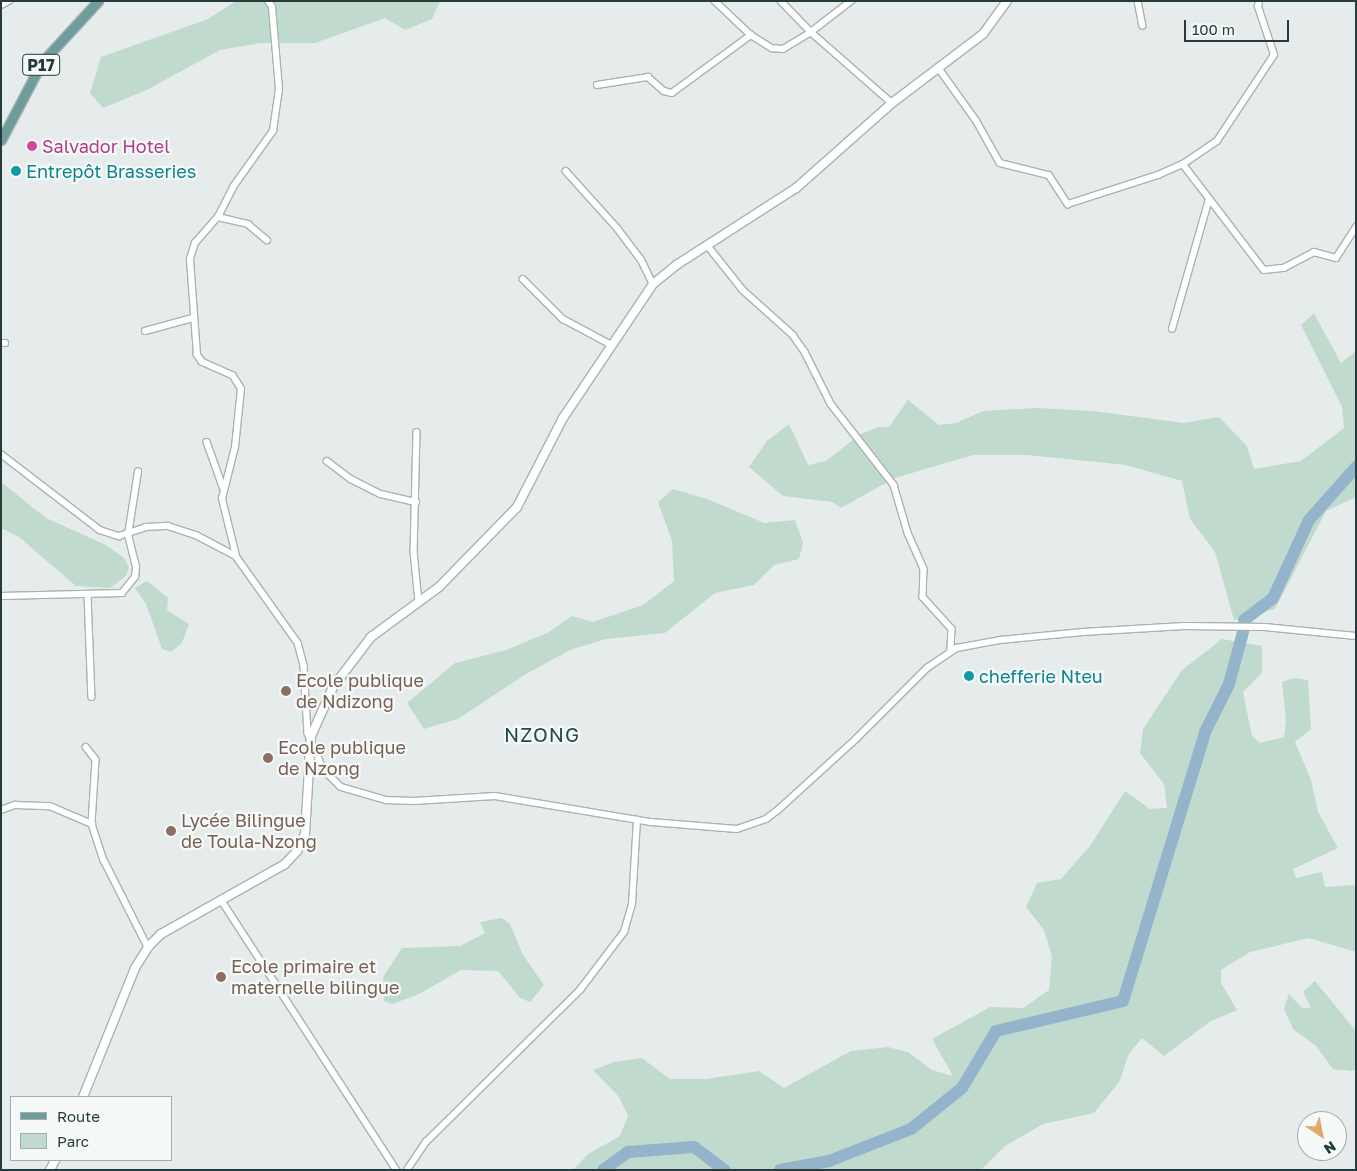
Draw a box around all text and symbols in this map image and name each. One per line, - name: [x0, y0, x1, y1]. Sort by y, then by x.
- scale bar: [1187, 10, 1292, 42]
- text: 100 m: [1192, 20, 1235, 38]
- road number: P17: [21, 52, 61, 78]
- place label: Salvador Hotel: [42, 135, 170, 157]
- marker: Salvador Hotel: [26, 140, 38, 152]
- place label: Entrepôt Brasseries: [26, 160, 196, 182]
- marker: Entrepôt Brasseries: [10, 165, 22, 177]
- place label: chefferie Nteu: [979, 665, 1103, 687]
- place label: Ecole publique de Ndizong: [296, 670, 424, 712]
- marker: chefferie Nteu: [963, 670, 975, 682]
- marker: Ecole publique de Ndizong: [280, 685, 292, 697]
- district label: NZONG: [503, 722, 581, 746]
- place label: Ecole publique de Nzong: [278, 737, 406, 780]
- marker: Ecole publique de Nzong: [262, 752, 274, 764]
- place label: Lycée Bilingue de Toula-Nzong: [181, 810, 317, 852]
- marker: Lycée Bilingue de Toula-Nzong: [165, 825, 177, 837]
- place label: Ecole primaire et maternelle bilingue: [231, 956, 399, 999]
- marker: Ecole primaire et maternelle bilingue: [215, 971, 227, 983]
- legend: [10, 1096, 172, 1161]
- text: Route: [57, 1107, 100, 1125]
- north arrow: [1297, 1111, 1347, 1161]
- text: Parc: [57, 1132, 89, 1150]
- text: N: [1321, 1138, 1339, 1158]

